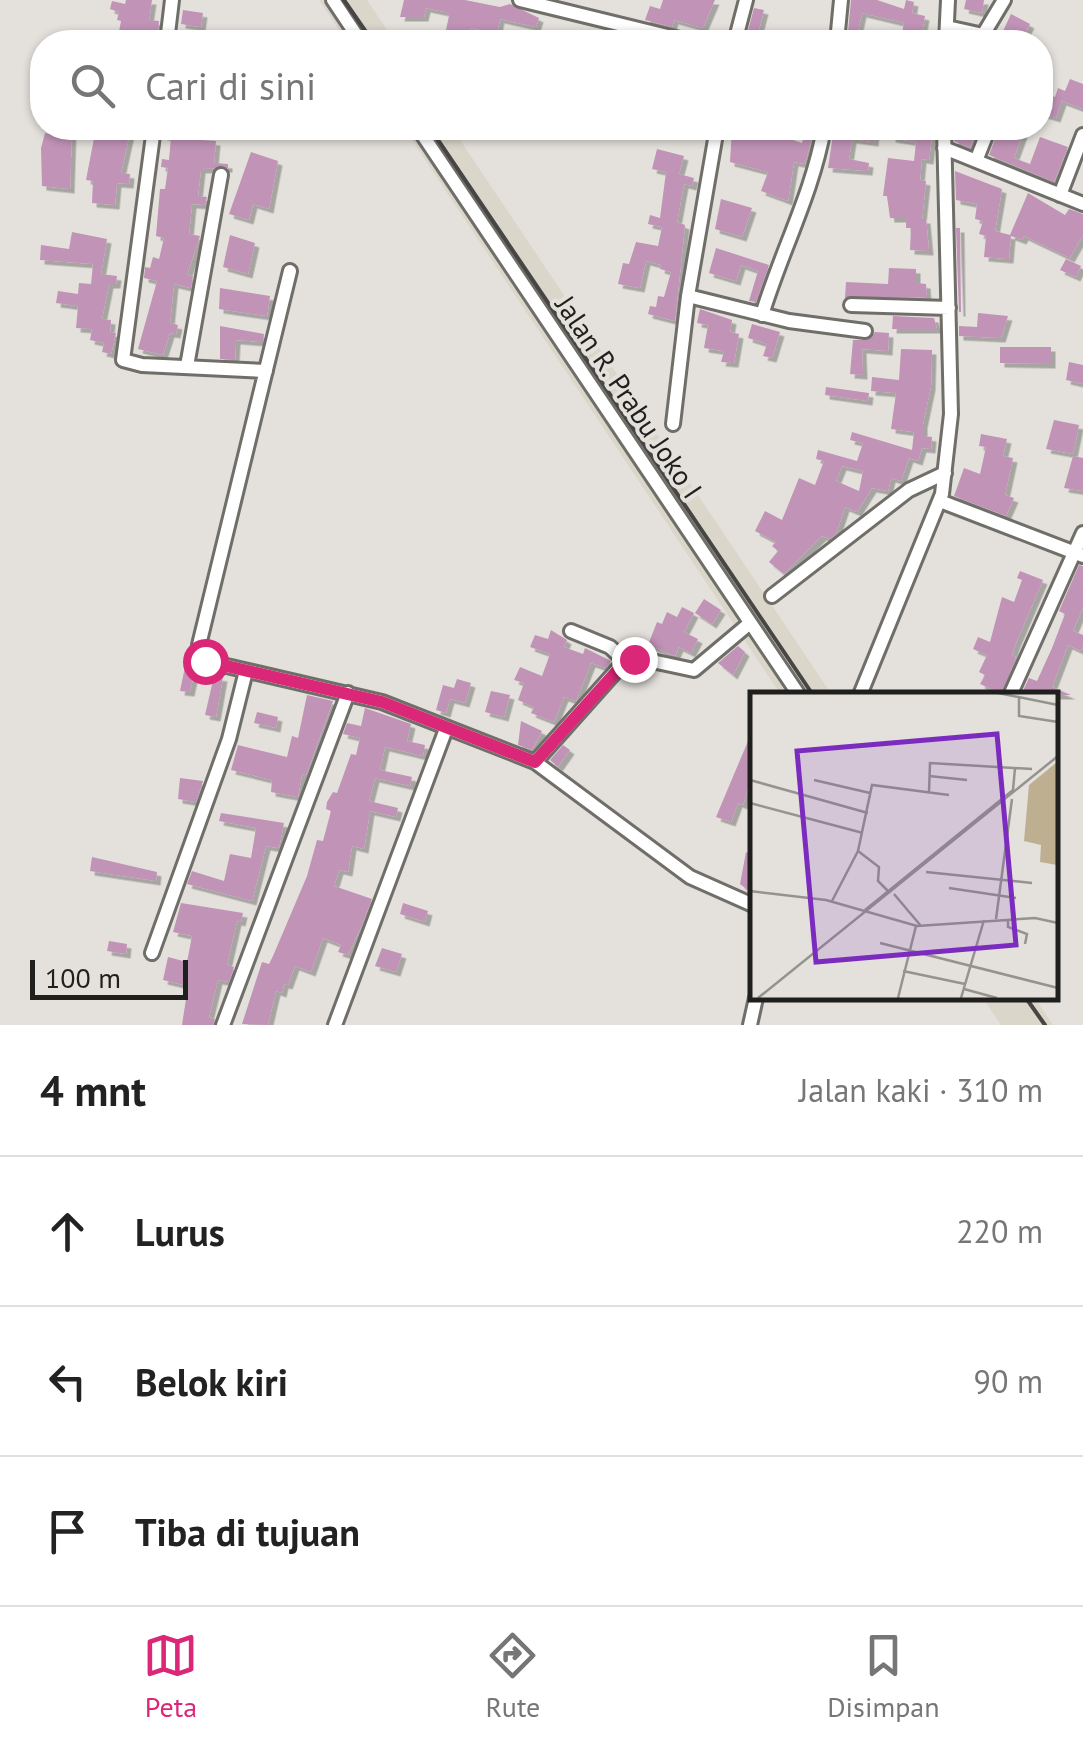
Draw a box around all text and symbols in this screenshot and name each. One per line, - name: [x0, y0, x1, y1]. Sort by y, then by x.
- search box: [30, 30, 1053, 140]
- icon: search: [65, 58, 120, 113]
- text: Cari di sini: [145, 61, 316, 110]
- street label: Jalan R. Prabu Joko I: [547, 287, 711, 506]
- route end: [612, 637, 658, 683]
- route start: [183, 639, 229, 685]
- inset map: [750, 692, 1058, 1000]
- scale bar: [30, 955, 188, 1000]
- text: 100 m: [45, 959, 121, 996]
- text: 4 mnt: [40, 1063, 146, 1118]
- text: Jalan kaki · 310 m: [799, 1069, 1043, 1111]
- icon: ahead: [40, 1204, 95, 1259]
- text: Lurus: [135, 1207, 225, 1256]
- text: 220 m: [956, 1210, 1043, 1252]
- icon: left: [40, 1354, 95, 1409]
- text: Belok kiri: [135, 1357, 288, 1406]
- text: 90 m: [974, 1360, 1043, 1402]
- icon: arrive: [40, 1504, 95, 1559]
- text: Tiba di tujuan: [135, 1507, 360, 1556]
- tab: Peta: [143, 1628, 198, 1725]
- tab: Rute: [485, 1628, 540, 1725]
- tab: Disimpan: [827, 1628, 940, 1725]

